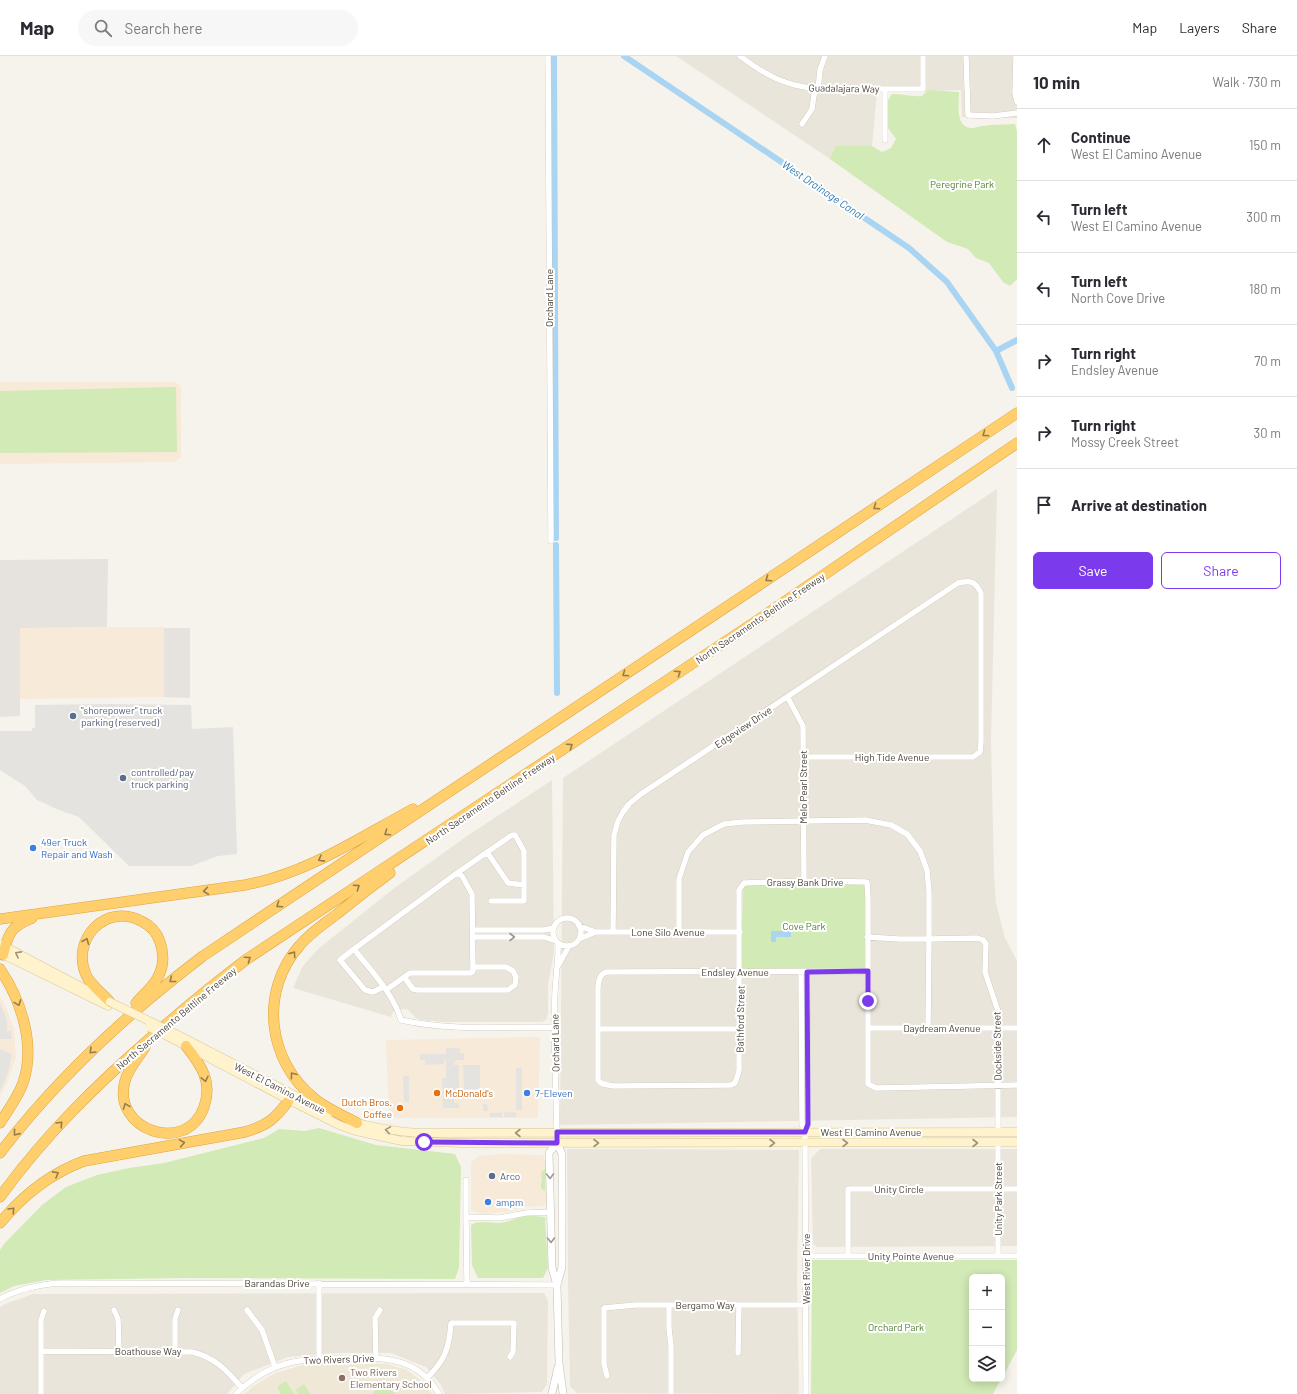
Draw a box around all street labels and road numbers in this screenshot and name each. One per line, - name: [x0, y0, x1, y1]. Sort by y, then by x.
- street label: Guadalajara Way: [808, 81, 880, 95]
- street label: Orchard Lane: [543, 269, 555, 327]
- street label: North Sacramento Beltline Freeway: [693, 570, 827, 666]
- street label: Edgeview Drive: [712, 704, 774, 750]
- street label: Melo Pearl Street: [797, 750, 809, 824]
- street label: North Sacramento Beltline Freeway: [423, 751, 557, 847]
- street label: High Tide Avenue: [855, 751, 929, 763]
- street label: Grassy Bank Drive: [767, 876, 843, 888]
- street label: Lone Silo Avenue: [631, 926, 705, 938]
- street label: North Sacramento Beltline Freeway: [113, 964, 239, 1072]
- street label: Endsley Avenue: [701, 966, 769, 978]
- street label: Bathford Street: [733, 985, 747, 1053]
- street label: Dockside Street: [990, 1011, 1004, 1081]
- street label: Orchard Lane: [548, 1014, 562, 1072]
- street label: Daydream Avenue: [903, 1022, 981, 1034]
- street label: West El Camino Avenue: [232, 1060, 328, 1116]
- street label: West El Camino Avenue: [821, 1126, 921, 1138]
- street label: Unity Park Street: [992, 1162, 1004, 1236]
- street label: Unity Circle: [874, 1183, 924, 1195]
- street label: West River Drive: [800, 1234, 812, 1304]
- street label: Unity Pointe Avenue: [868, 1250, 954, 1262]
- street label: Barandas Drive: [244, 1277, 310, 1289]
- street label: Bergamo Way: [675, 1299, 735, 1311]
- street label: Boathouse Way: [115, 1345, 182, 1357]
- street label: Two Rivers Drive: [303, 1352, 375, 1366]

